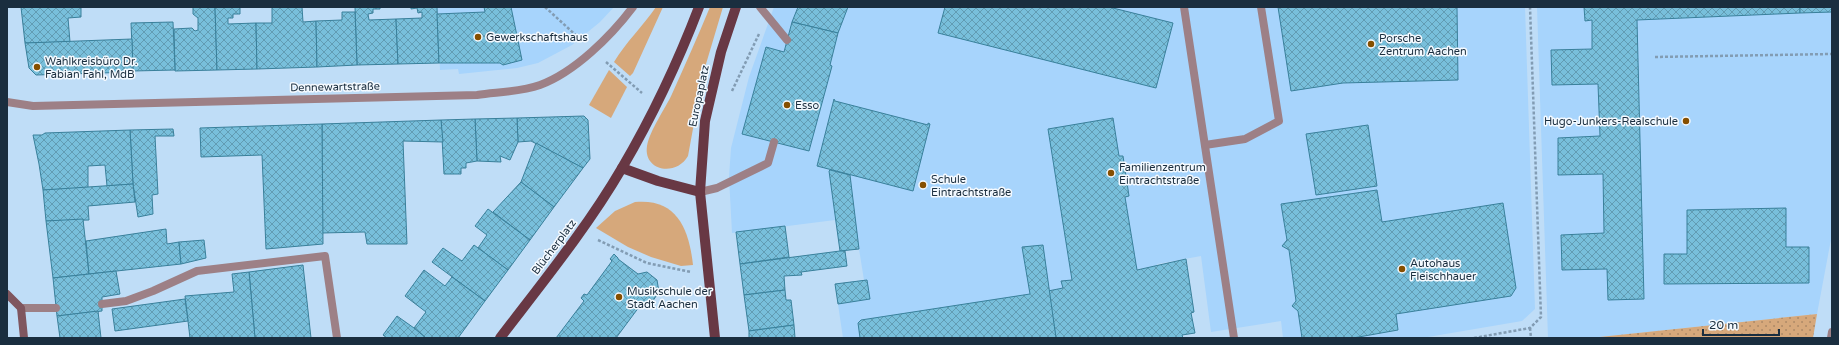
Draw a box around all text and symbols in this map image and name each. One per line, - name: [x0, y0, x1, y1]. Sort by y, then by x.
- place label: Gewerkschaftshaus: [486, 31, 588, 44]
- marker: Gewerkschaftshaus: [473, 32, 483, 42]
- place label: Porsche Zentrum Aachen: [1379, 32, 1467, 58]
- marker: Porsche Zentrum Aachen: [1366, 39, 1376, 49]
- place label: Wahlkreisbüro Dr. Fabian Fahl, MdB: [45, 55, 138, 81]
- marker: Wahlkreisbüro Dr. Fabian Fahl, MdB: [32, 62, 42, 72]
- street label: Europaplatz: [686, 63, 712, 128]
- street label: Dennewartstraße: [290, 80, 380, 94]
- place label: Esso: [795, 99, 820, 112]
- marker: Esso: [782, 100, 792, 110]
- place label: Hugo-Junkers-Realschule: [1544, 115, 1678, 128]
- marker: Hugo-Junkers-Realschule: [1681, 116, 1691, 126]
- place label: Familienzentrum Eintrachtstraße: [1119, 161, 1206, 187]
- marker: Familienzentrum Eintrachtstraße: [1106, 168, 1116, 178]
- place label: Schule Eintrachtstraße: [931, 173, 1011, 199]
- marker: Schule Eintrachtstraße: [918, 180, 928, 190]
- street label: Blücherplatz: [529, 217, 579, 277]
- place label: Autohaus Fleischhauer: [1410, 257, 1477, 283]
- marker: Autohaus Fleischhauer: [1397, 264, 1407, 274]
- place label: Musikschule der Stadt Aachen: [627, 285, 713, 311]
- marker: Musikschule der Stadt Aachen: [614, 292, 624, 302]
- scale bar: [1703, 311, 1779, 337]
- text: 20 m: [1709, 318, 1738, 332]

